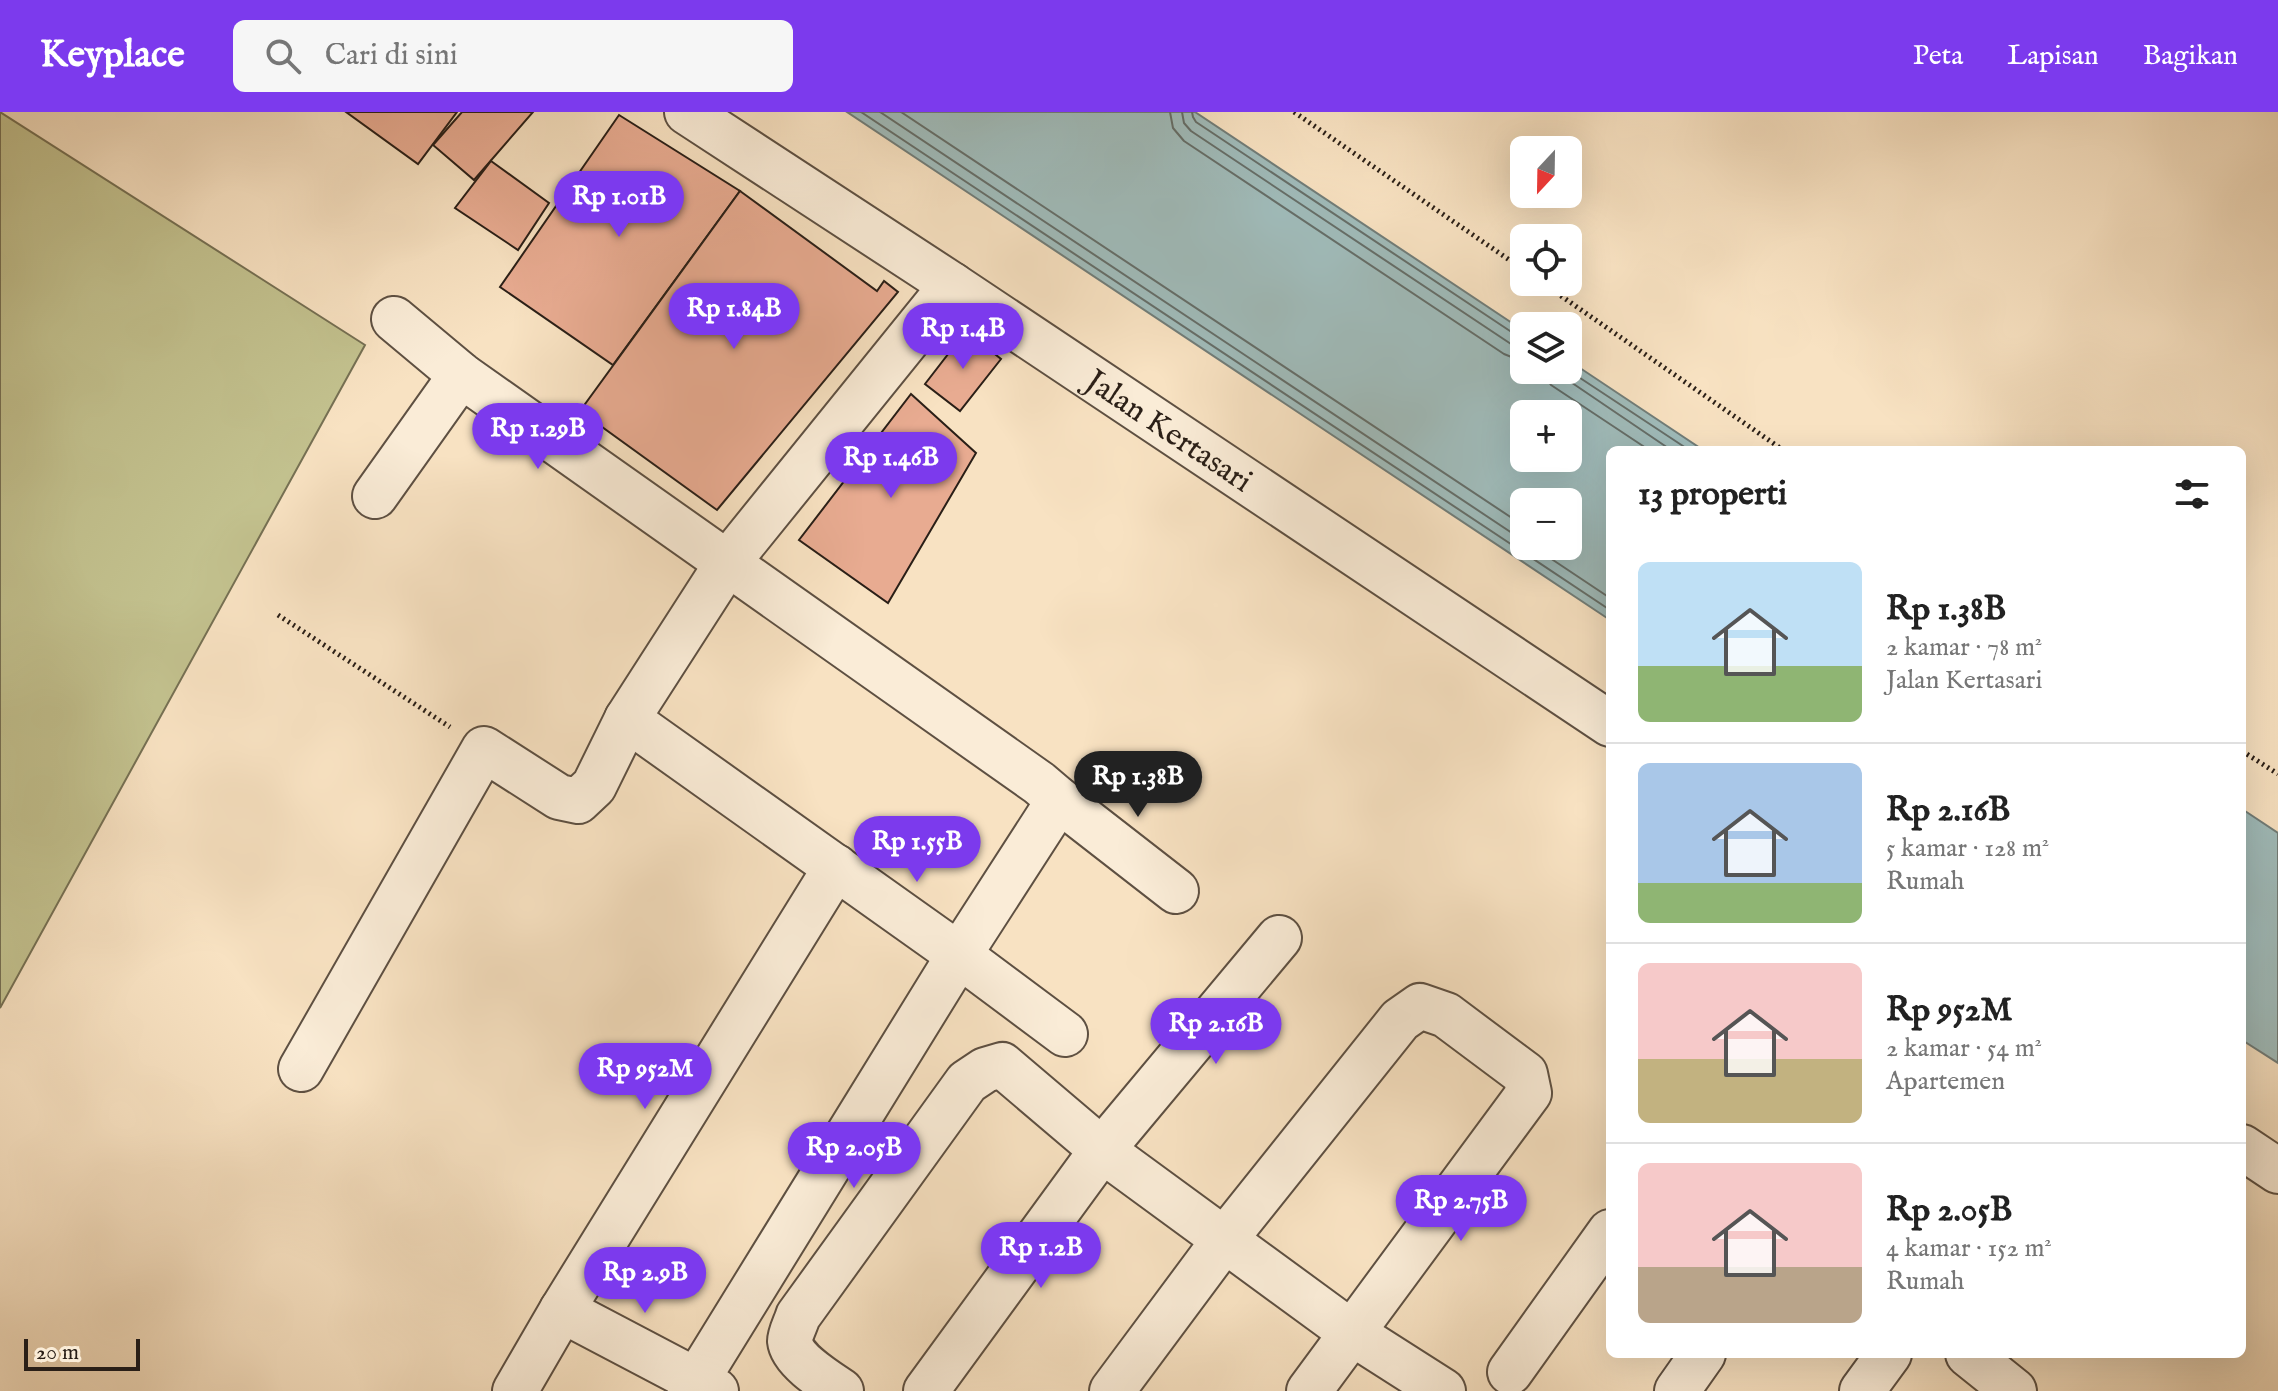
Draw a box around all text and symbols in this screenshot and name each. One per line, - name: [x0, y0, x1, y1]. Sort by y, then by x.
- search box: [233, 20, 793, 92]
- text: Keyplace: [40, 32, 185, 80]
- icon: search: [261, 34, 305, 78]
- text: Cari di sini: [325, 37, 458, 75]
- text: Peta: [1913, 39, 1963, 74]
- text: Lapisan: [2007, 39, 2099, 74]
- text: Bagikan: [2143, 39, 2238, 74]
- north arrow: [1510, 136, 1582, 208]
- map controls: [1510, 136, 1582, 560]
- pin: Rp 1.01B: [536, 171, 702, 239]
- text: Rp 1.01B: [572, 180, 666, 213]
- button: locate: [1510, 224, 1582, 296]
- pin: Rp 1.84B: [651, 283, 817, 351]
- text: Rp 1.84B: [687, 292, 781, 325]
- pin: Rp 1.4B: [889, 303, 1037, 371]
- text: Rp 1.4B: [921, 312, 1005, 345]
- button: layers: [1510, 312, 1582, 384]
- street label: Jalan Kertasari: [1074, 360, 1260, 503]
- button: +: [1510, 400, 1582, 472]
- pin: Rp 1.29B: [455, 403, 621, 471]
- text: Rp 1.29B: [490, 412, 586, 445]
- pin: Rp 1.46B: [808, 432, 974, 500]
- text: Rp 1.46B: [843, 441, 939, 474]
- icon: filters: [2170, 472, 2214, 516]
- text: 13 properti: [1638, 473, 1787, 516]
- button: −: [1510, 488, 1582, 560]
- text: Rp 1.38B: [1886, 588, 2006, 631]
- icon: home: [1702, 594, 1798, 690]
- text: 2 kamar · 78 m²: [1886, 631, 2042, 664]
- text: Jalan Kertasari: [1886, 664, 2042, 697]
- pin: Rp 1.38B: [1055, 751, 1221, 819]
- text: Rp 1.38B: [1092, 760, 1184, 793]
- text: Rp 2.16B: [1886, 789, 2010, 832]
- icon: home: [1702, 795, 1798, 891]
- pin: Rp 1.55B: [834, 816, 1000, 884]
- text: Rp 1.55B: [872, 825, 962, 858]
- text: 5 kamar · 128 m²: [1886, 832, 2049, 865]
- text: Rumah: [1886, 865, 1964, 898]
- text: Rp 952M: [1886, 989, 2013, 1032]
- icon: home: [1702, 995, 1798, 1091]
- pin: Rp 2.16B: [1133, 998, 1299, 1066]
- text: Rp 2.16B: [1168, 1007, 1264, 1040]
- text: 2 kamar · 54 m²: [1886, 1032, 2042, 1065]
- pin: Rp 952M: [571, 1043, 719, 1111]
- text: Rp 952M: [597, 1052, 693, 1085]
- text: Apartemen: [1886, 1065, 2005, 1098]
- pin: Rp 2.05B: [771, 1122, 937, 1190]
- text: Rp 2.05B: [806, 1131, 902, 1164]
- pin: Rp 2.75B: [1378, 1175, 1544, 1243]
- text: Rp 2.75B: [1414, 1184, 1508, 1217]
- text: Rp 2.05B: [1886, 1189, 2012, 1232]
- icon: home: [1702, 1195, 1798, 1291]
- pin: Rp 1.2B: [967, 1222, 1115, 1290]
- text: Rp 1.2B: [999, 1231, 1083, 1264]
- text: 4 kamar · 152 m²: [1886, 1232, 2052, 1265]
- pin: Rp 2.9B: [571, 1247, 719, 1315]
- text: Rp 2.9B: [602, 1256, 688, 1289]
- text: Rumah: [1886, 1265, 1964, 1298]
- scale bar: [24, 1335, 140, 1371]
- text: 20 m: [36, 1339, 79, 1367]

